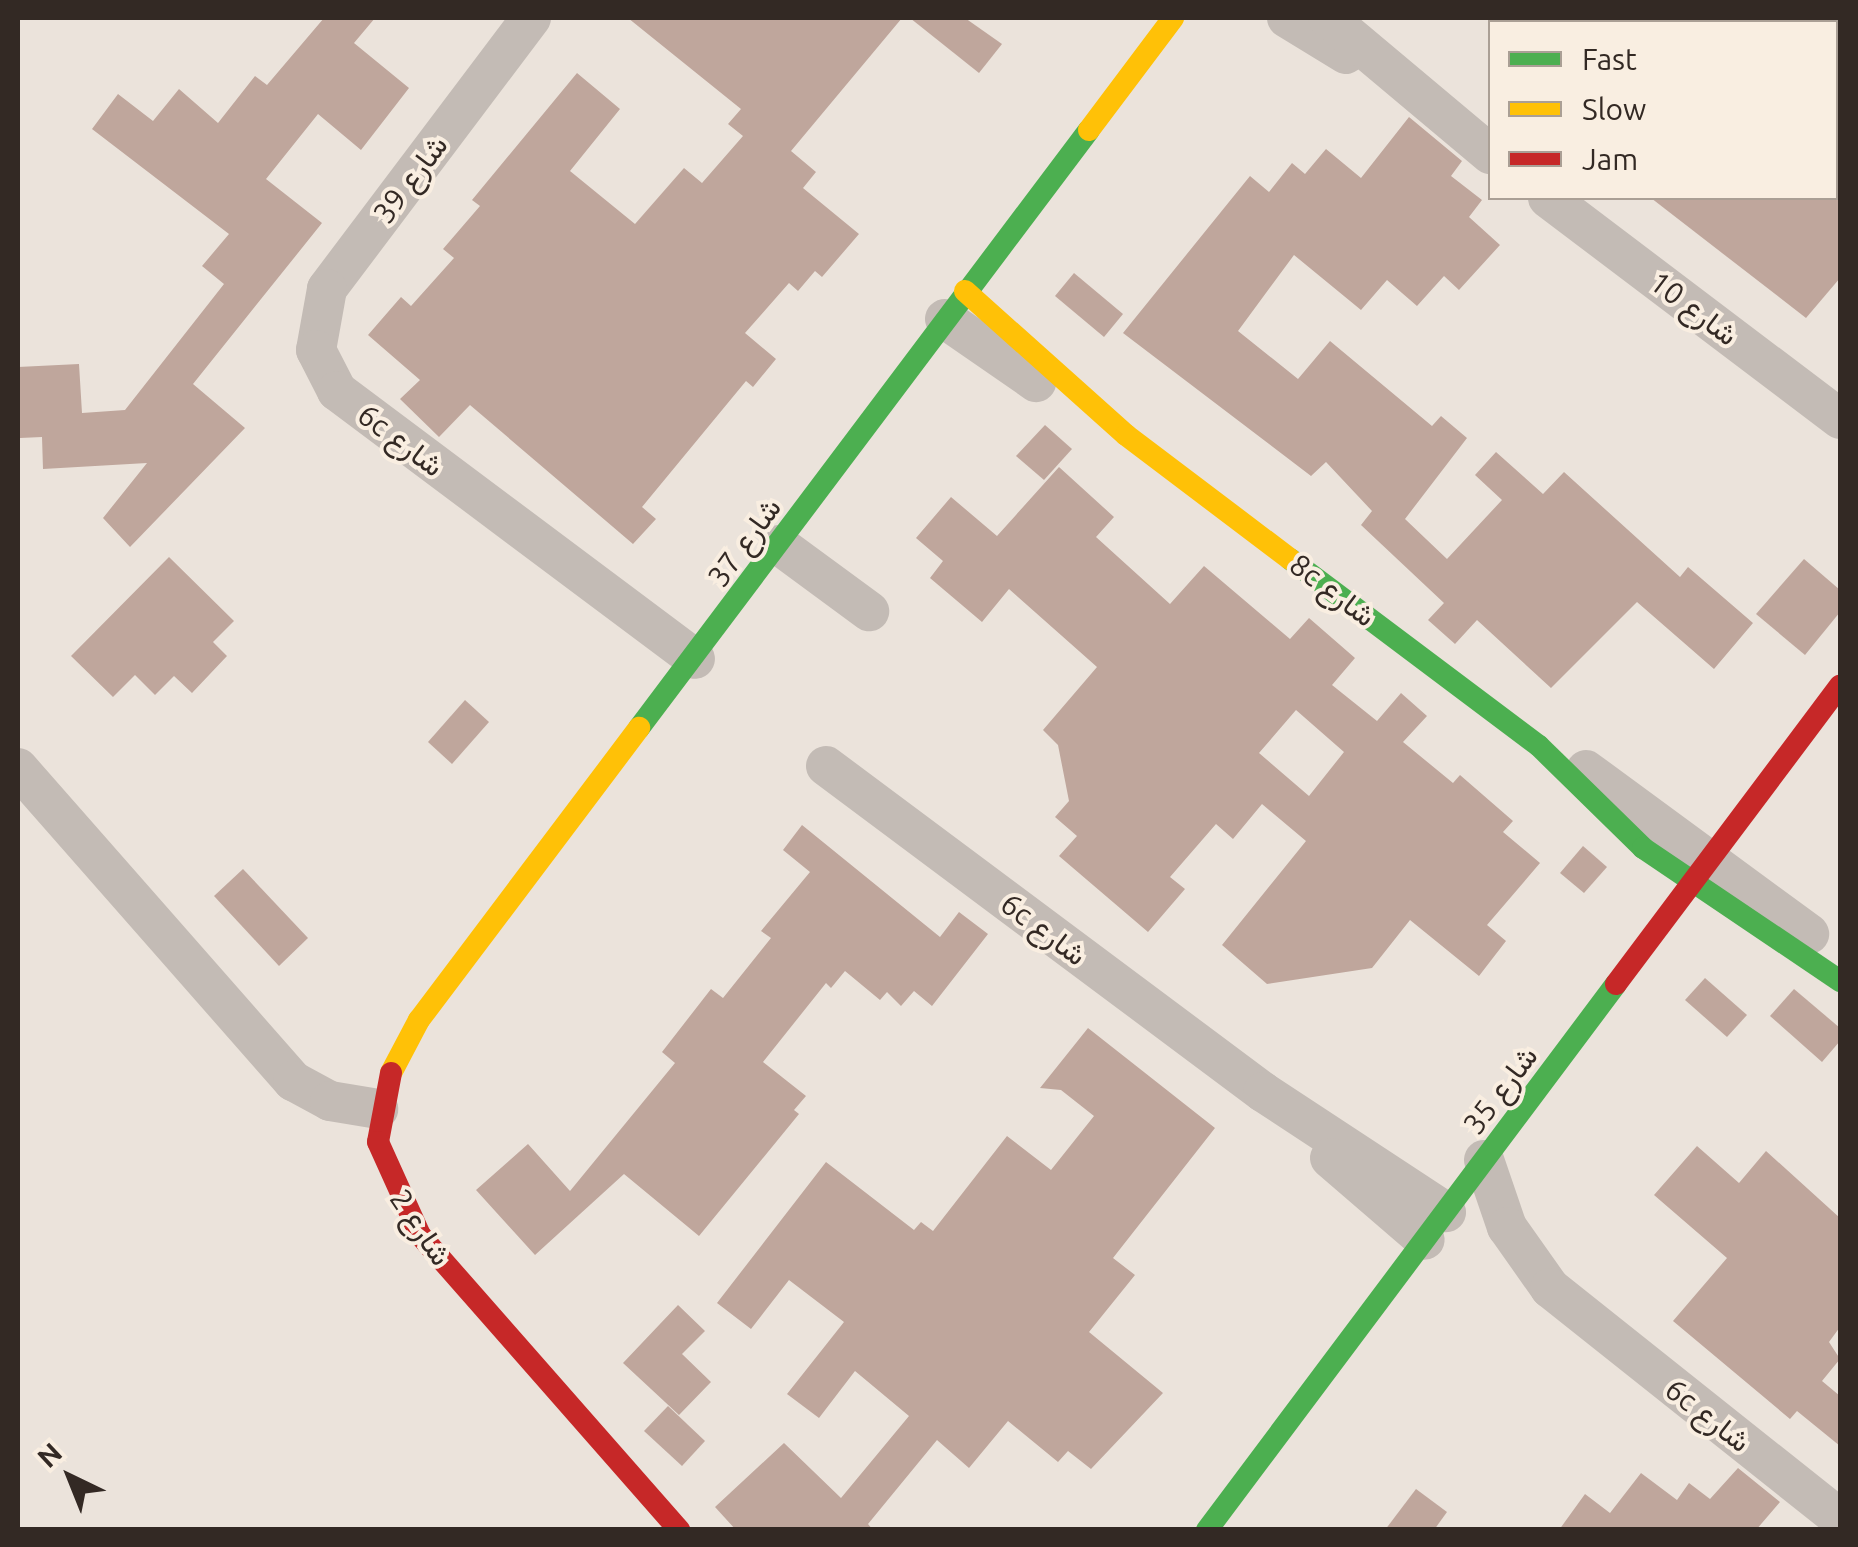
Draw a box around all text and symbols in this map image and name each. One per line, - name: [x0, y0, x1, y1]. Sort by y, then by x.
- legend: [1488, 20, 1838, 200]
- text: Fast: [1582, 42, 1637, 76]
- text: Slow: [1582, 92, 1646, 126]
- street label: شارع 39: [365, 128, 455, 230]
- text: Jam: [1582, 142, 1638, 176]
- street label: شارع 10: [1643, 263, 1745, 353]
- street label: 6c شارع: [351, 396, 451, 484]
- street label: شارع 37: [700, 491, 788, 593]
- street label: 8c شارع: [1283, 546, 1383, 634]
- street label: 6c شارع: [994, 885, 1094, 973]
- street label: شارع 35: [1455, 1039, 1545, 1141]
- street label: شارع 2: [383, 1182, 459, 1272]
- street label: 6c شارع: [1658, 1371, 1758, 1459]
- north arrow: [20, 1427, 120, 1527]
- text: N: [31, 1436, 67, 1473]

